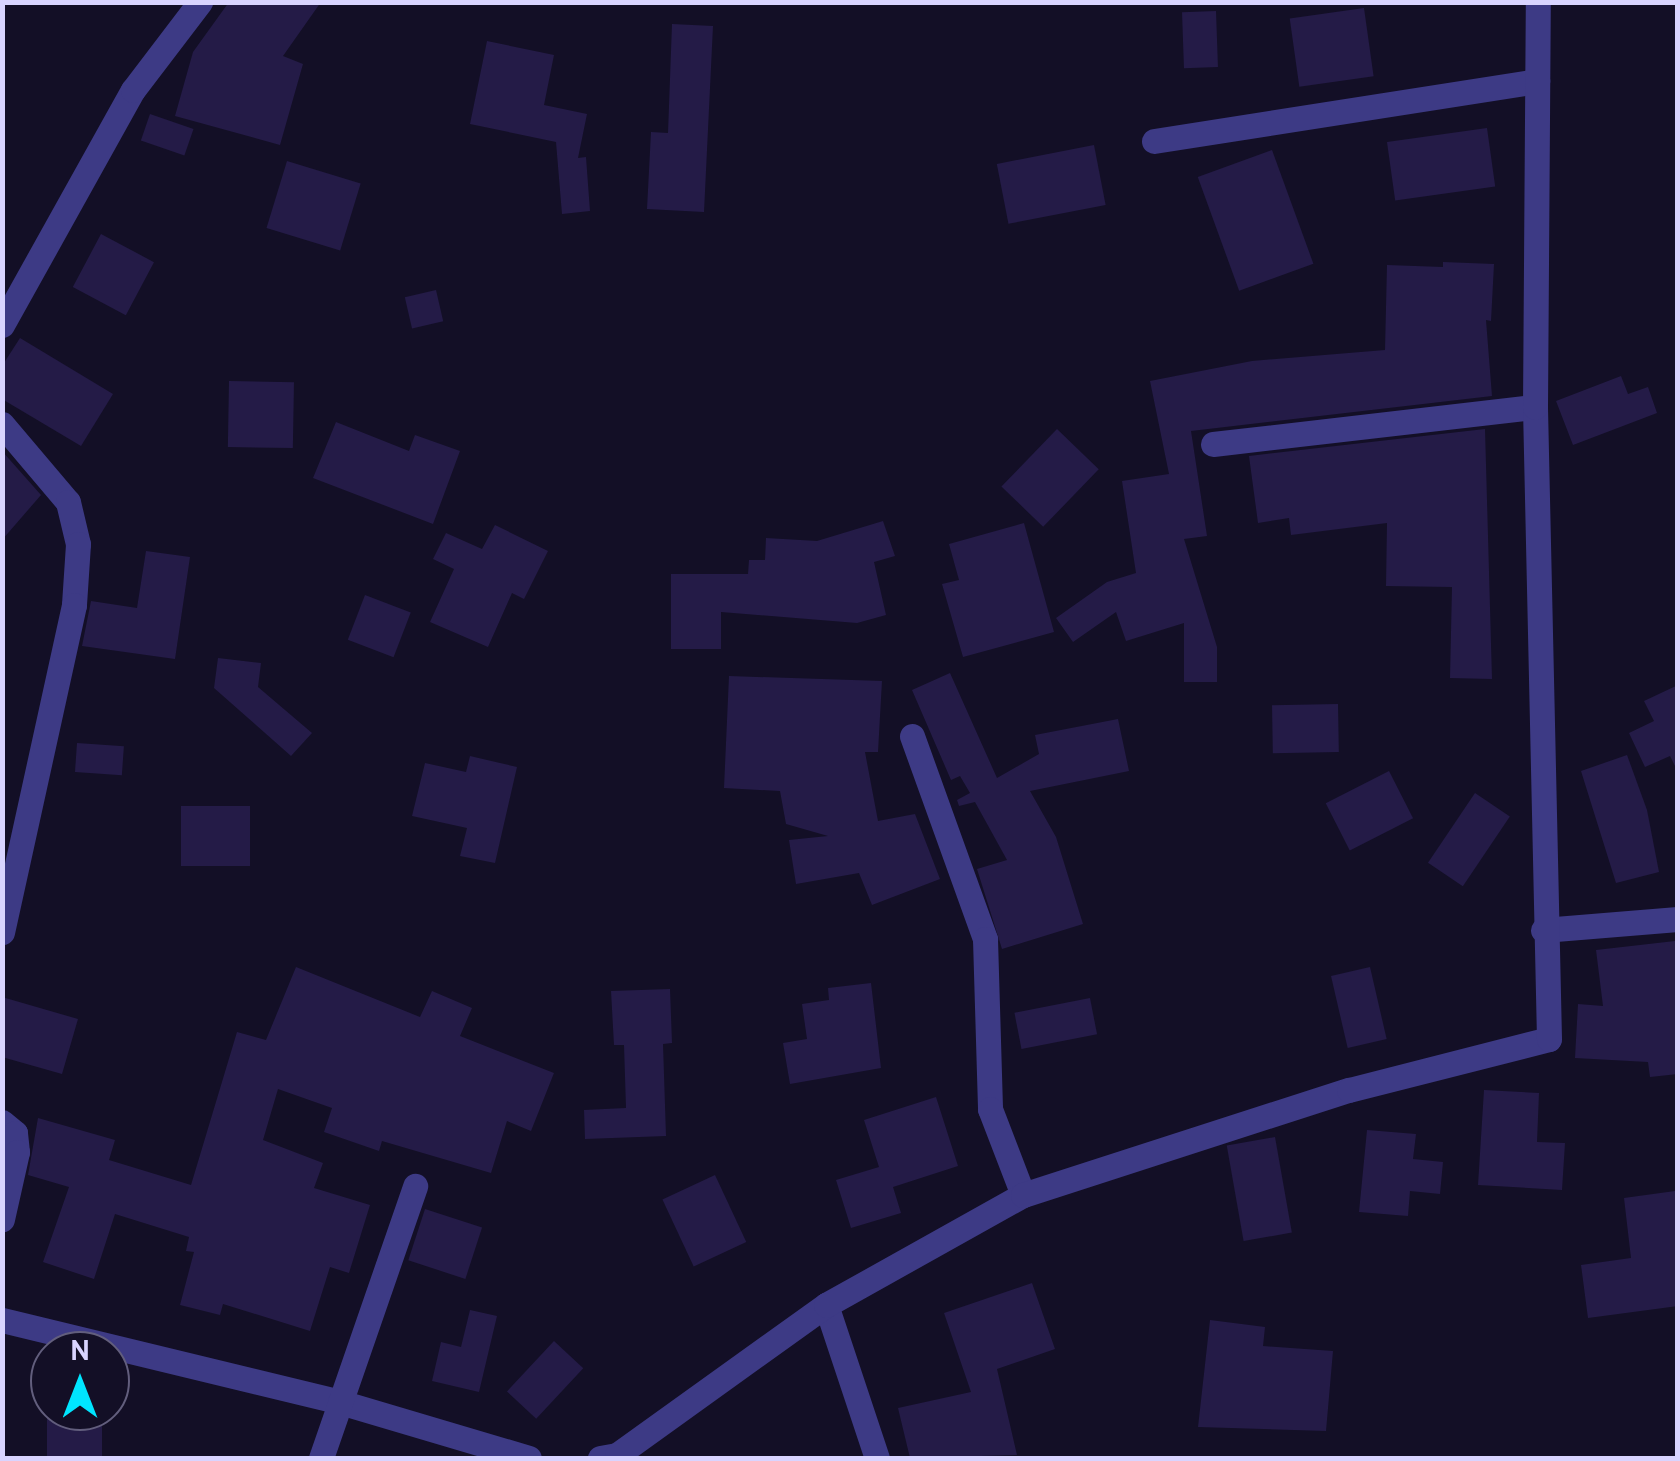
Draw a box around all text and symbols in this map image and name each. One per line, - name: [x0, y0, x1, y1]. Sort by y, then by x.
- north arrow: [30, 1331, 130, 1431]
- text: N: [70, 1335, 90, 1371]

